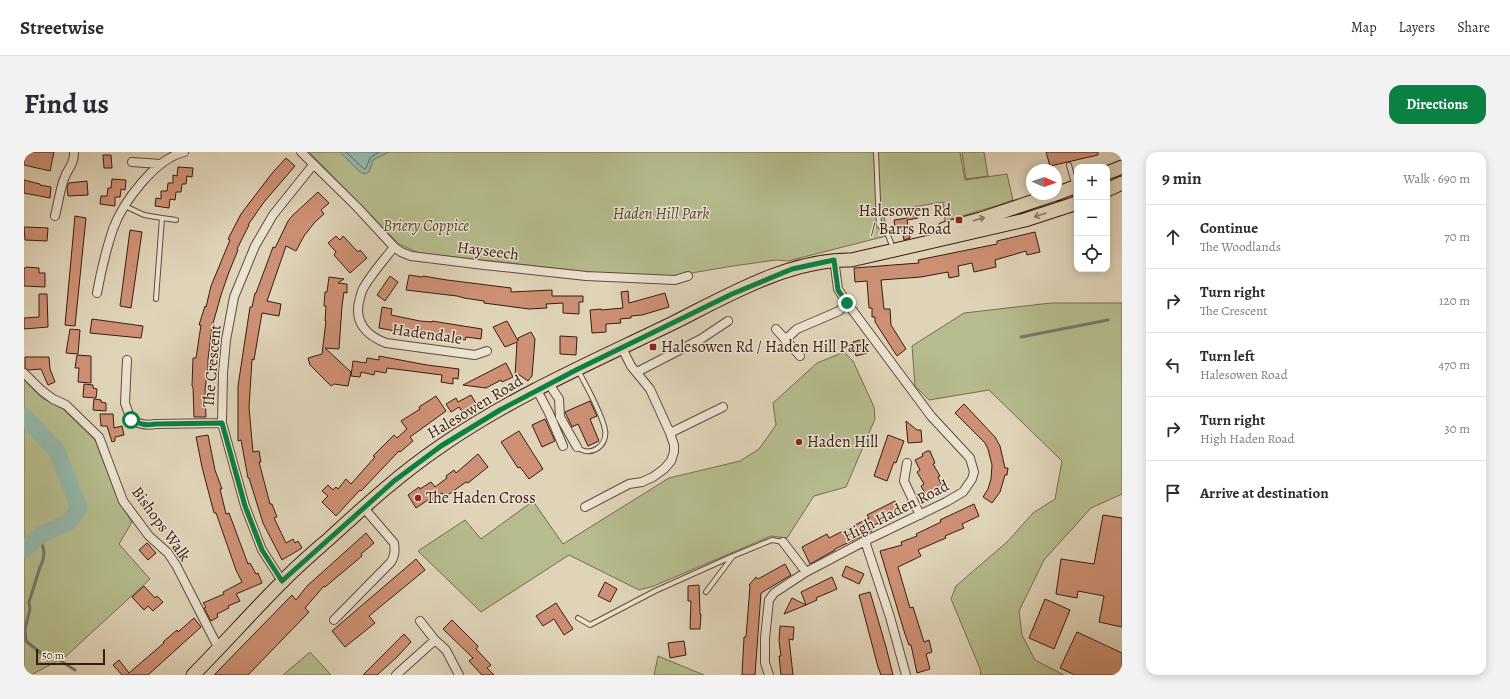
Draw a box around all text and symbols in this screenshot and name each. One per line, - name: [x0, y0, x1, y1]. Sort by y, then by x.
- text: Streetwise: [20, 15, 104, 41]
- text: Map: [1351, 18, 1377, 37]
- text: Layers: [1399, 18, 1435, 37]
- text: Share: [1457, 18, 1490, 37]
- text: Find us: [24, 85, 109, 123]
- button: Directions: [1389, 85, 1486, 124]
- north arrow: [1026, 164, 1062, 200]
- map controls: [1074, 164, 1110, 272]
- button: +: [1074, 164, 1110, 200]
- text: 9 min: [1162, 167, 1202, 190]
- text: Walk · 690 m: [1403, 170, 1470, 187]
- place label: Halesowen Rd / Barrs Road: [859, 200, 951, 240]
- button: −: [1074, 200, 1110, 236]
- park label: Haden Hill Park: [613, 203, 709, 225]
- one-way arrow: [1034, 212, 1047, 219]
- park label: Briery Coppice: [383, 215, 469, 237]
- marker: Halesowen Rd / Barrs Road: [954, 215, 964, 225]
- one-way arrow: [973, 215, 986, 222]
- text: Continue: [1200, 218, 1258, 238]
- icon: ahead: [1162, 226, 1184, 248]
- text: 70 m: [1444, 228, 1470, 245]
- street label: Hayseech: [456, 236, 521, 266]
- button: locate: [1074, 236, 1110, 272]
- text: The Woodlands: [1200, 238, 1281, 255]
- text: Turn right: [1200, 282, 1265, 302]
- icon: right: [1162, 290, 1184, 312]
- text: 120 m: [1439, 292, 1470, 309]
- route end: [838, 294, 856, 312]
- text: The Crescent: [1200, 302, 1268, 319]
- street label: Hadendale: [390, 318, 464, 350]
- street label: The Crescent: [197, 324, 227, 408]
- place label: Halesowen Rd / Haden Hill Park: [661, 336, 869, 358]
- marker: Halesowen Rd / Haden Hill Park: [648, 342, 658, 352]
- text: Turn left: [1200, 346, 1255, 366]
- icon: left: [1162, 354, 1184, 376]
- text: 470 m: [1438, 356, 1470, 373]
- text: Halesowen Road: [1200, 366, 1288, 383]
- street label: Halesowen Road: [423, 370, 527, 444]
- text: Turn right: [1200, 410, 1265, 430]
- route start: [122, 411, 140, 429]
- icon: right: [1162, 418, 1184, 440]
- text: 30 m: [1444, 420, 1470, 437]
- text: High Haden Road: [1200, 430, 1295, 447]
- place label: Haden Hill: [807, 431, 878, 453]
- marker: Haden Hill: [794, 437, 804, 447]
- street label: High Haden Road: [839, 475, 953, 547]
- street label: Bishops Walk: [126, 482, 196, 566]
- icon: arrive: [1162, 482, 1184, 504]
- text: Arrive at destination: [1200, 483, 1329, 503]
- place label: The Haden Cross: [426, 487, 536, 509]
- marker: The Haden Cross: [413, 493, 423, 503]
- scale bar: [36, 647, 105, 666]
- text: 50 m: [42, 648, 64, 663]

